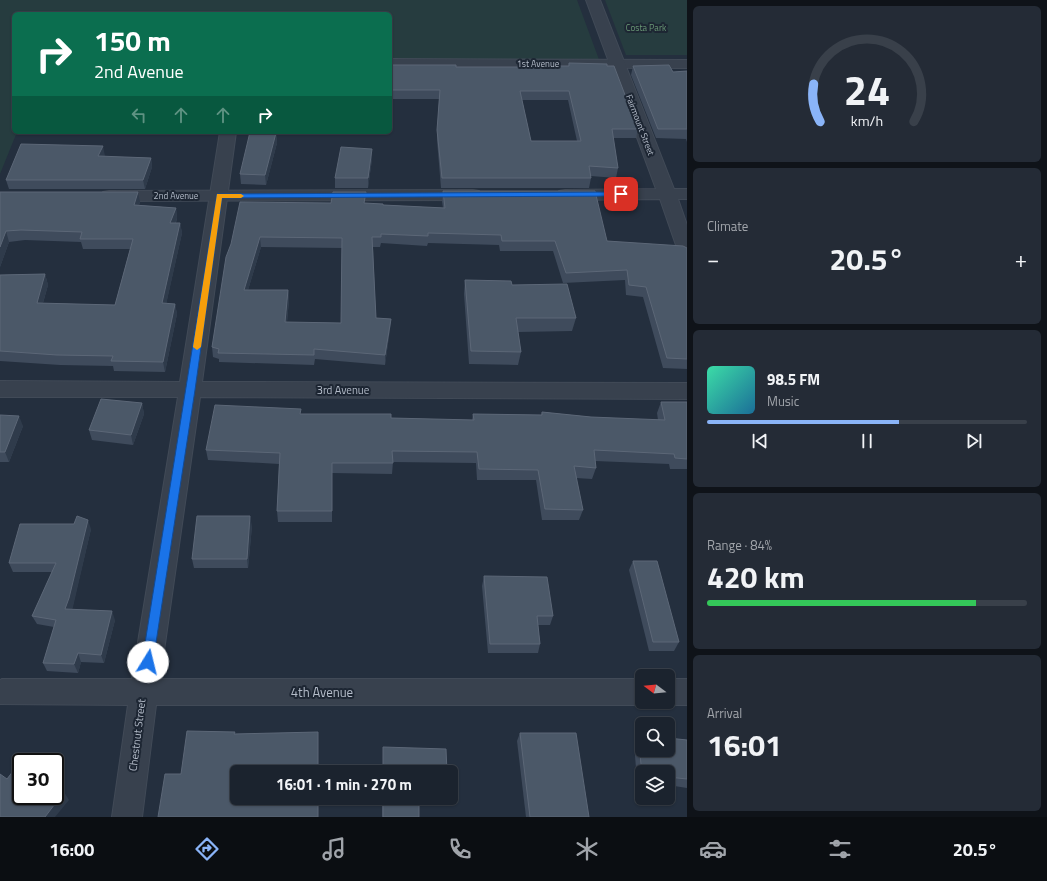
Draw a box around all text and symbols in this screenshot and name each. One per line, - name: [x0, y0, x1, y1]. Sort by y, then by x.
- text: 150 m: [94, 19, 171, 62]
- park label: Costa Park: [626, 21, 667, 34]
- icon: right: [28, 28, 80, 80]
- street label: 1st Avenue: [517, 57, 560, 70]
- text: 2nd Avenue: [94, 58, 184, 85]
- text: 24: [844, 58, 890, 121]
- street label: Fairmount Street: [623, 93, 658, 158]
- icon: left: [128, 104, 150, 126]
- icon: ahead: [170, 104, 192, 126]
- icon: ahead: [212, 104, 234, 126]
- icon: right: [254, 104, 276, 126]
- text: km/h: [851, 110, 883, 132]
- pin: [604, 177, 638, 211]
- icon: arrive: [610, 183, 632, 205]
- street label: 2nd Avenue: [154, 189, 199, 202]
- text: Climate: [707, 216, 748, 236]
- text: 20.5°: [830, 236, 904, 282]
- text: −: [707, 242, 719, 276]
- text: +: [1015, 242, 1027, 276]
- text: 98.5 FM: [767, 368, 820, 391]
- street label: 3rd Avenue: [317, 382, 370, 398]
- text: Music: [767, 391, 799, 411]
- icon: previous: [749, 430, 771, 452]
- icon: pause: [856, 430, 878, 452]
- icon: next: [963, 430, 985, 452]
- text: Range · 84%: [707, 535, 772, 555]
- text: 420 km: [707, 554, 805, 600]
- position arrow: [127, 641, 169, 683]
- north arrow: [635, 669, 675, 709]
- map controls: [635, 669, 675, 805]
- street label: 4th Avenue: [291, 682, 353, 702]
- street label: Chestnut Street: [125, 698, 149, 772]
- text: Arrival: [707, 703, 742, 723]
- button: search: [635, 717, 675, 757]
- text: 16:01: [707, 722, 782, 768]
- speed limit sign: 30: [12, 753, 64, 805]
- button: layers: [635, 765, 675, 805]
- text: 16:01 · 1 min · 270 m: [276, 773, 412, 796]
- icon: directions: [193, 835, 221, 863]
- icon: music: [320, 835, 348, 863]
- icon: phone: [446, 835, 474, 863]
- icon: climate: [573, 835, 601, 863]
- icon: car: [699, 835, 727, 863]
- icon: filters: [826, 835, 854, 863]
- text: 16:00: [49, 836, 94, 863]
- text: 20.5°: [953, 836, 998, 863]

